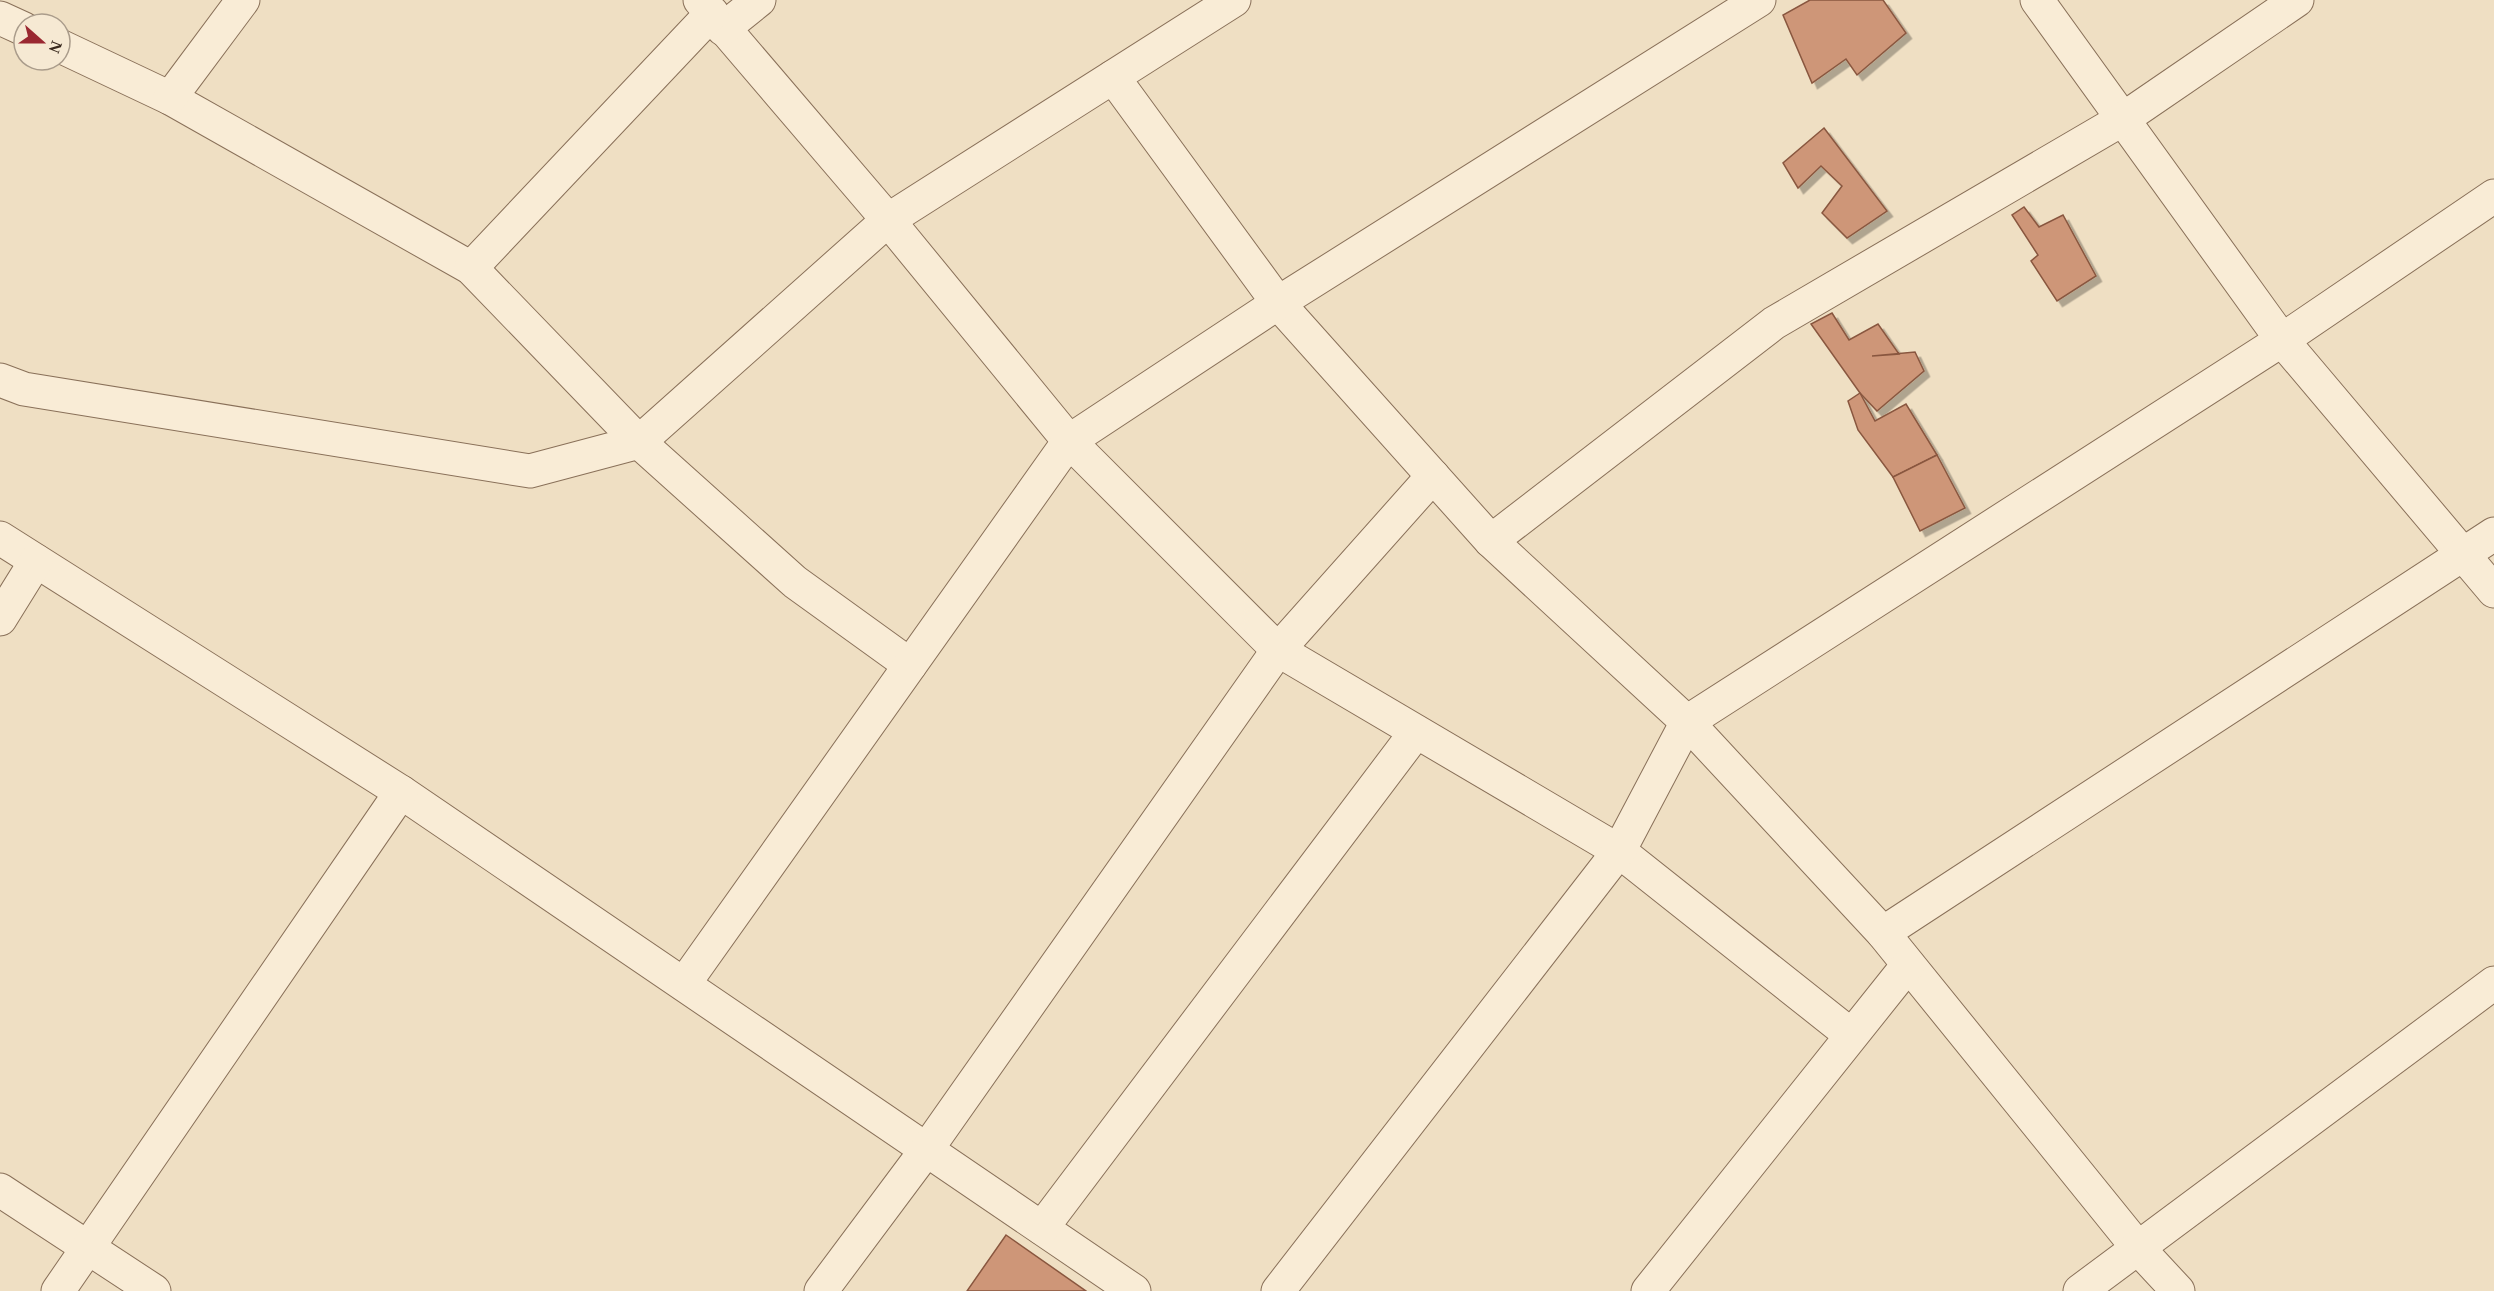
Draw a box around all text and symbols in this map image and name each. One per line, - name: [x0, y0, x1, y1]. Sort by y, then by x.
- north arrow: [12, 12, 72, 72]
- text: N: [45, 39, 66, 56]

